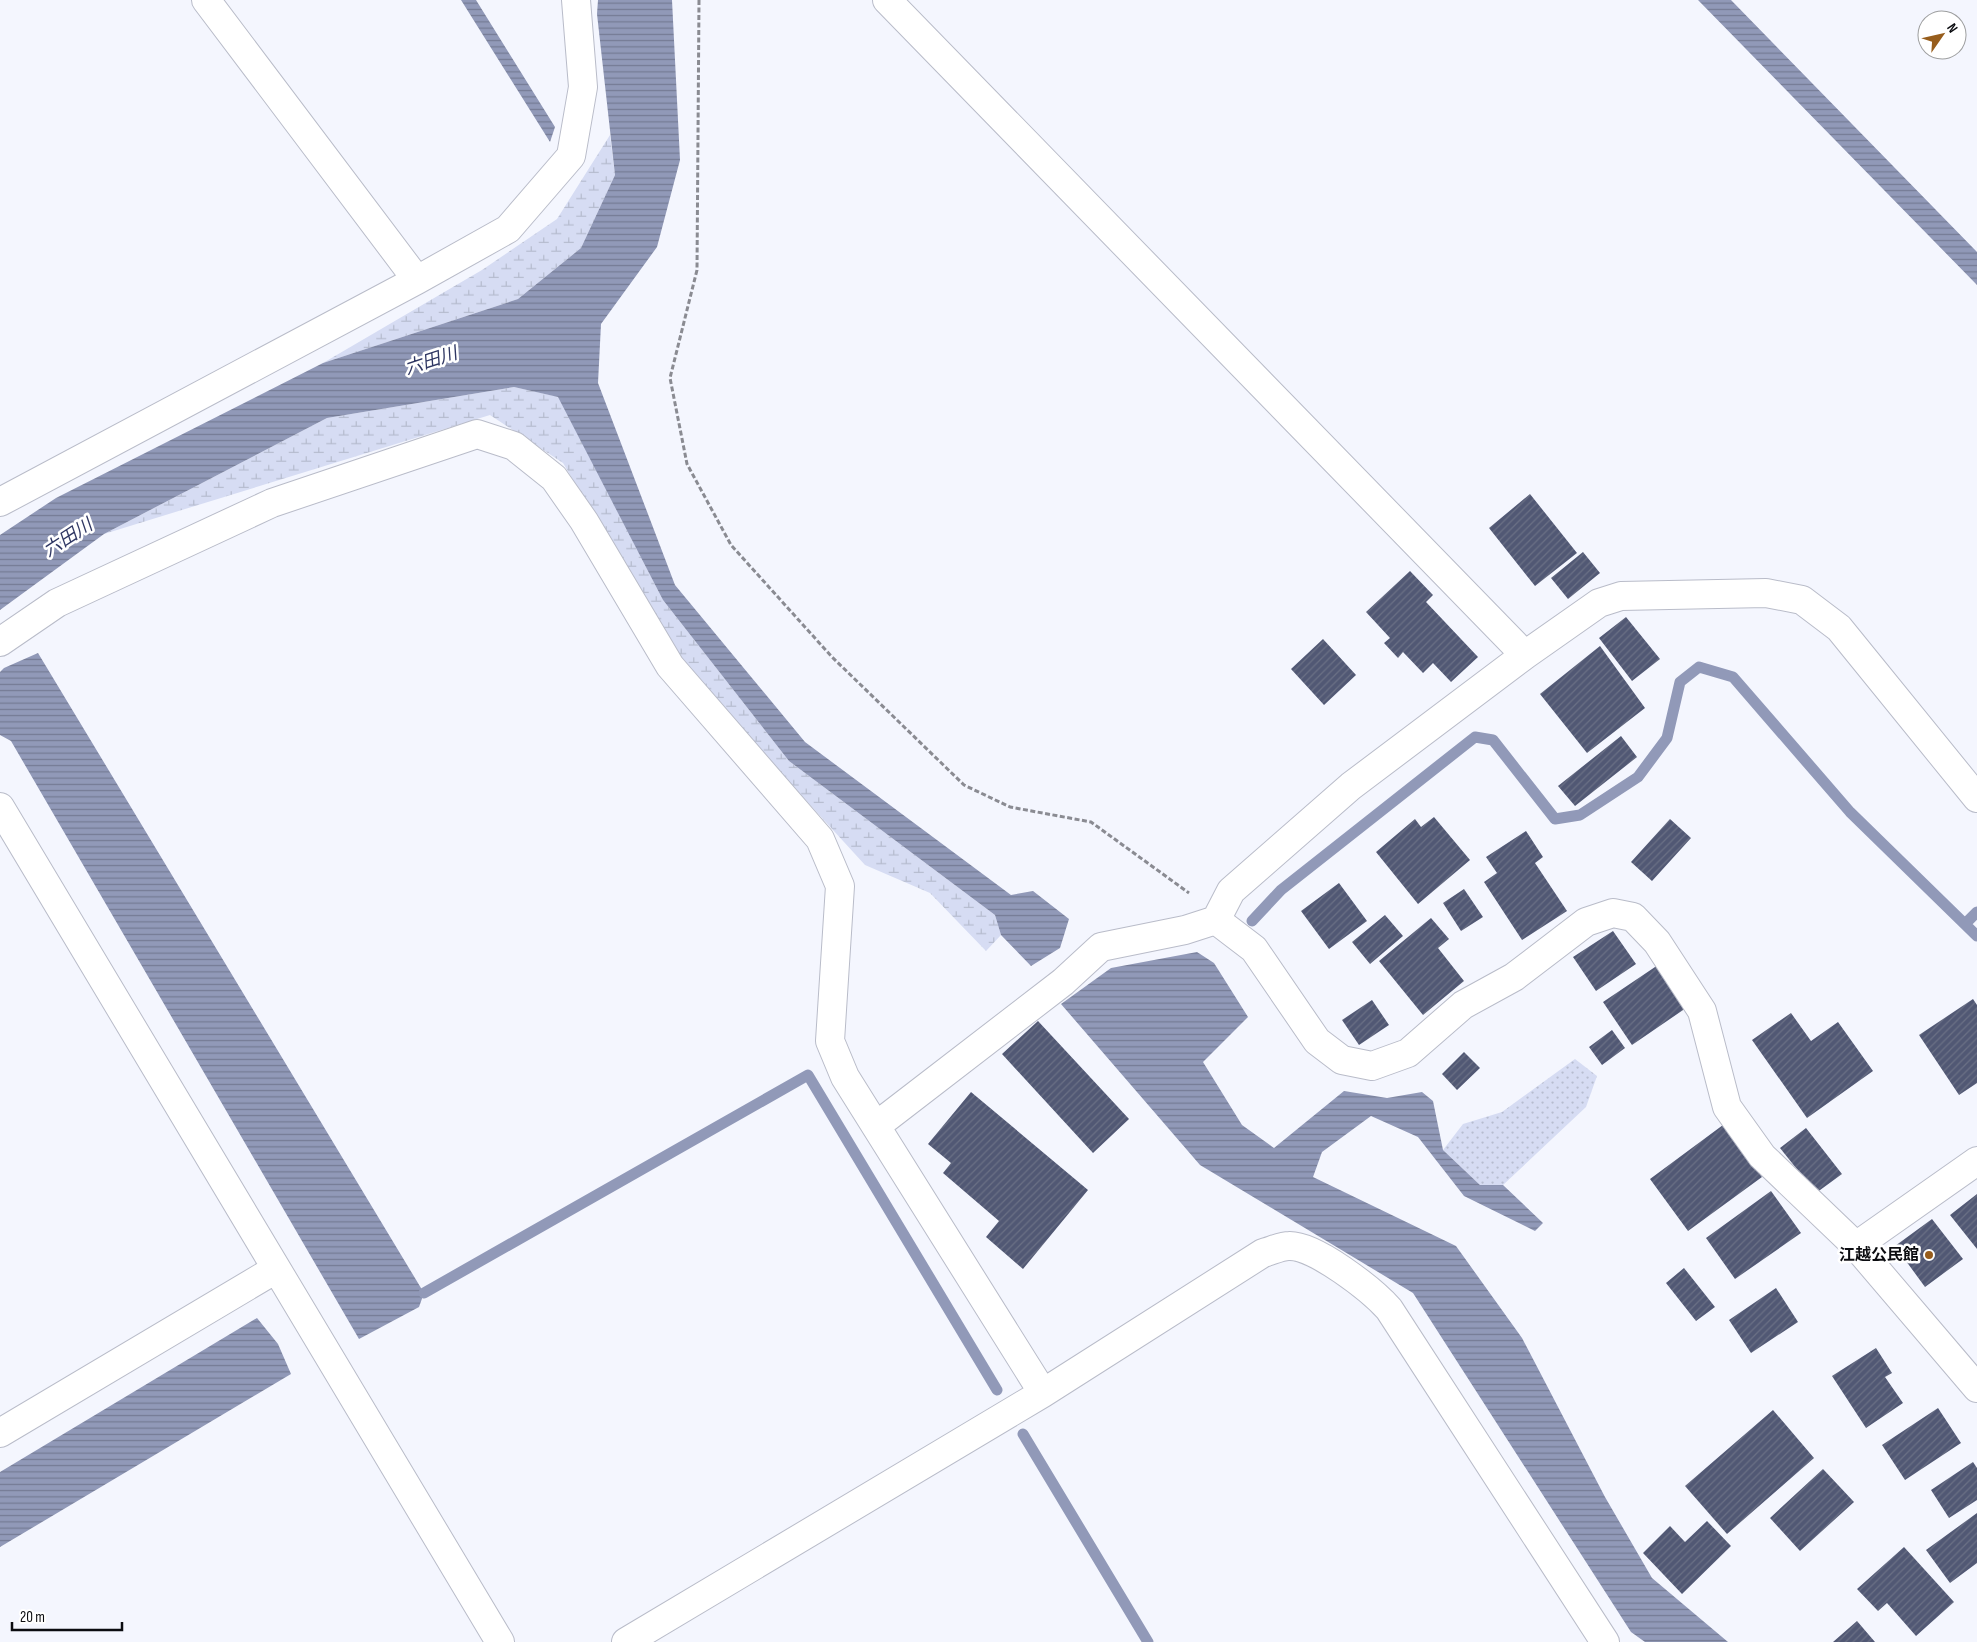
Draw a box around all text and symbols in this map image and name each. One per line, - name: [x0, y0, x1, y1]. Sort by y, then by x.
- north arrow: [1917, 10, 1967, 60]
- text: N: [1943, 20, 1962, 36]
- water label: 六田川: [402, 342, 462, 379]
- water label: 六田川: [40, 513, 98, 562]
- place label: 江越公民館: [1839, 1245, 1919, 1265]
- marker: 江越公民館: [1923, 1249, 1935, 1261]
- scale bar: [12, 1600, 122, 1632]
- text: 20 m: [20, 1608, 45, 1627]

